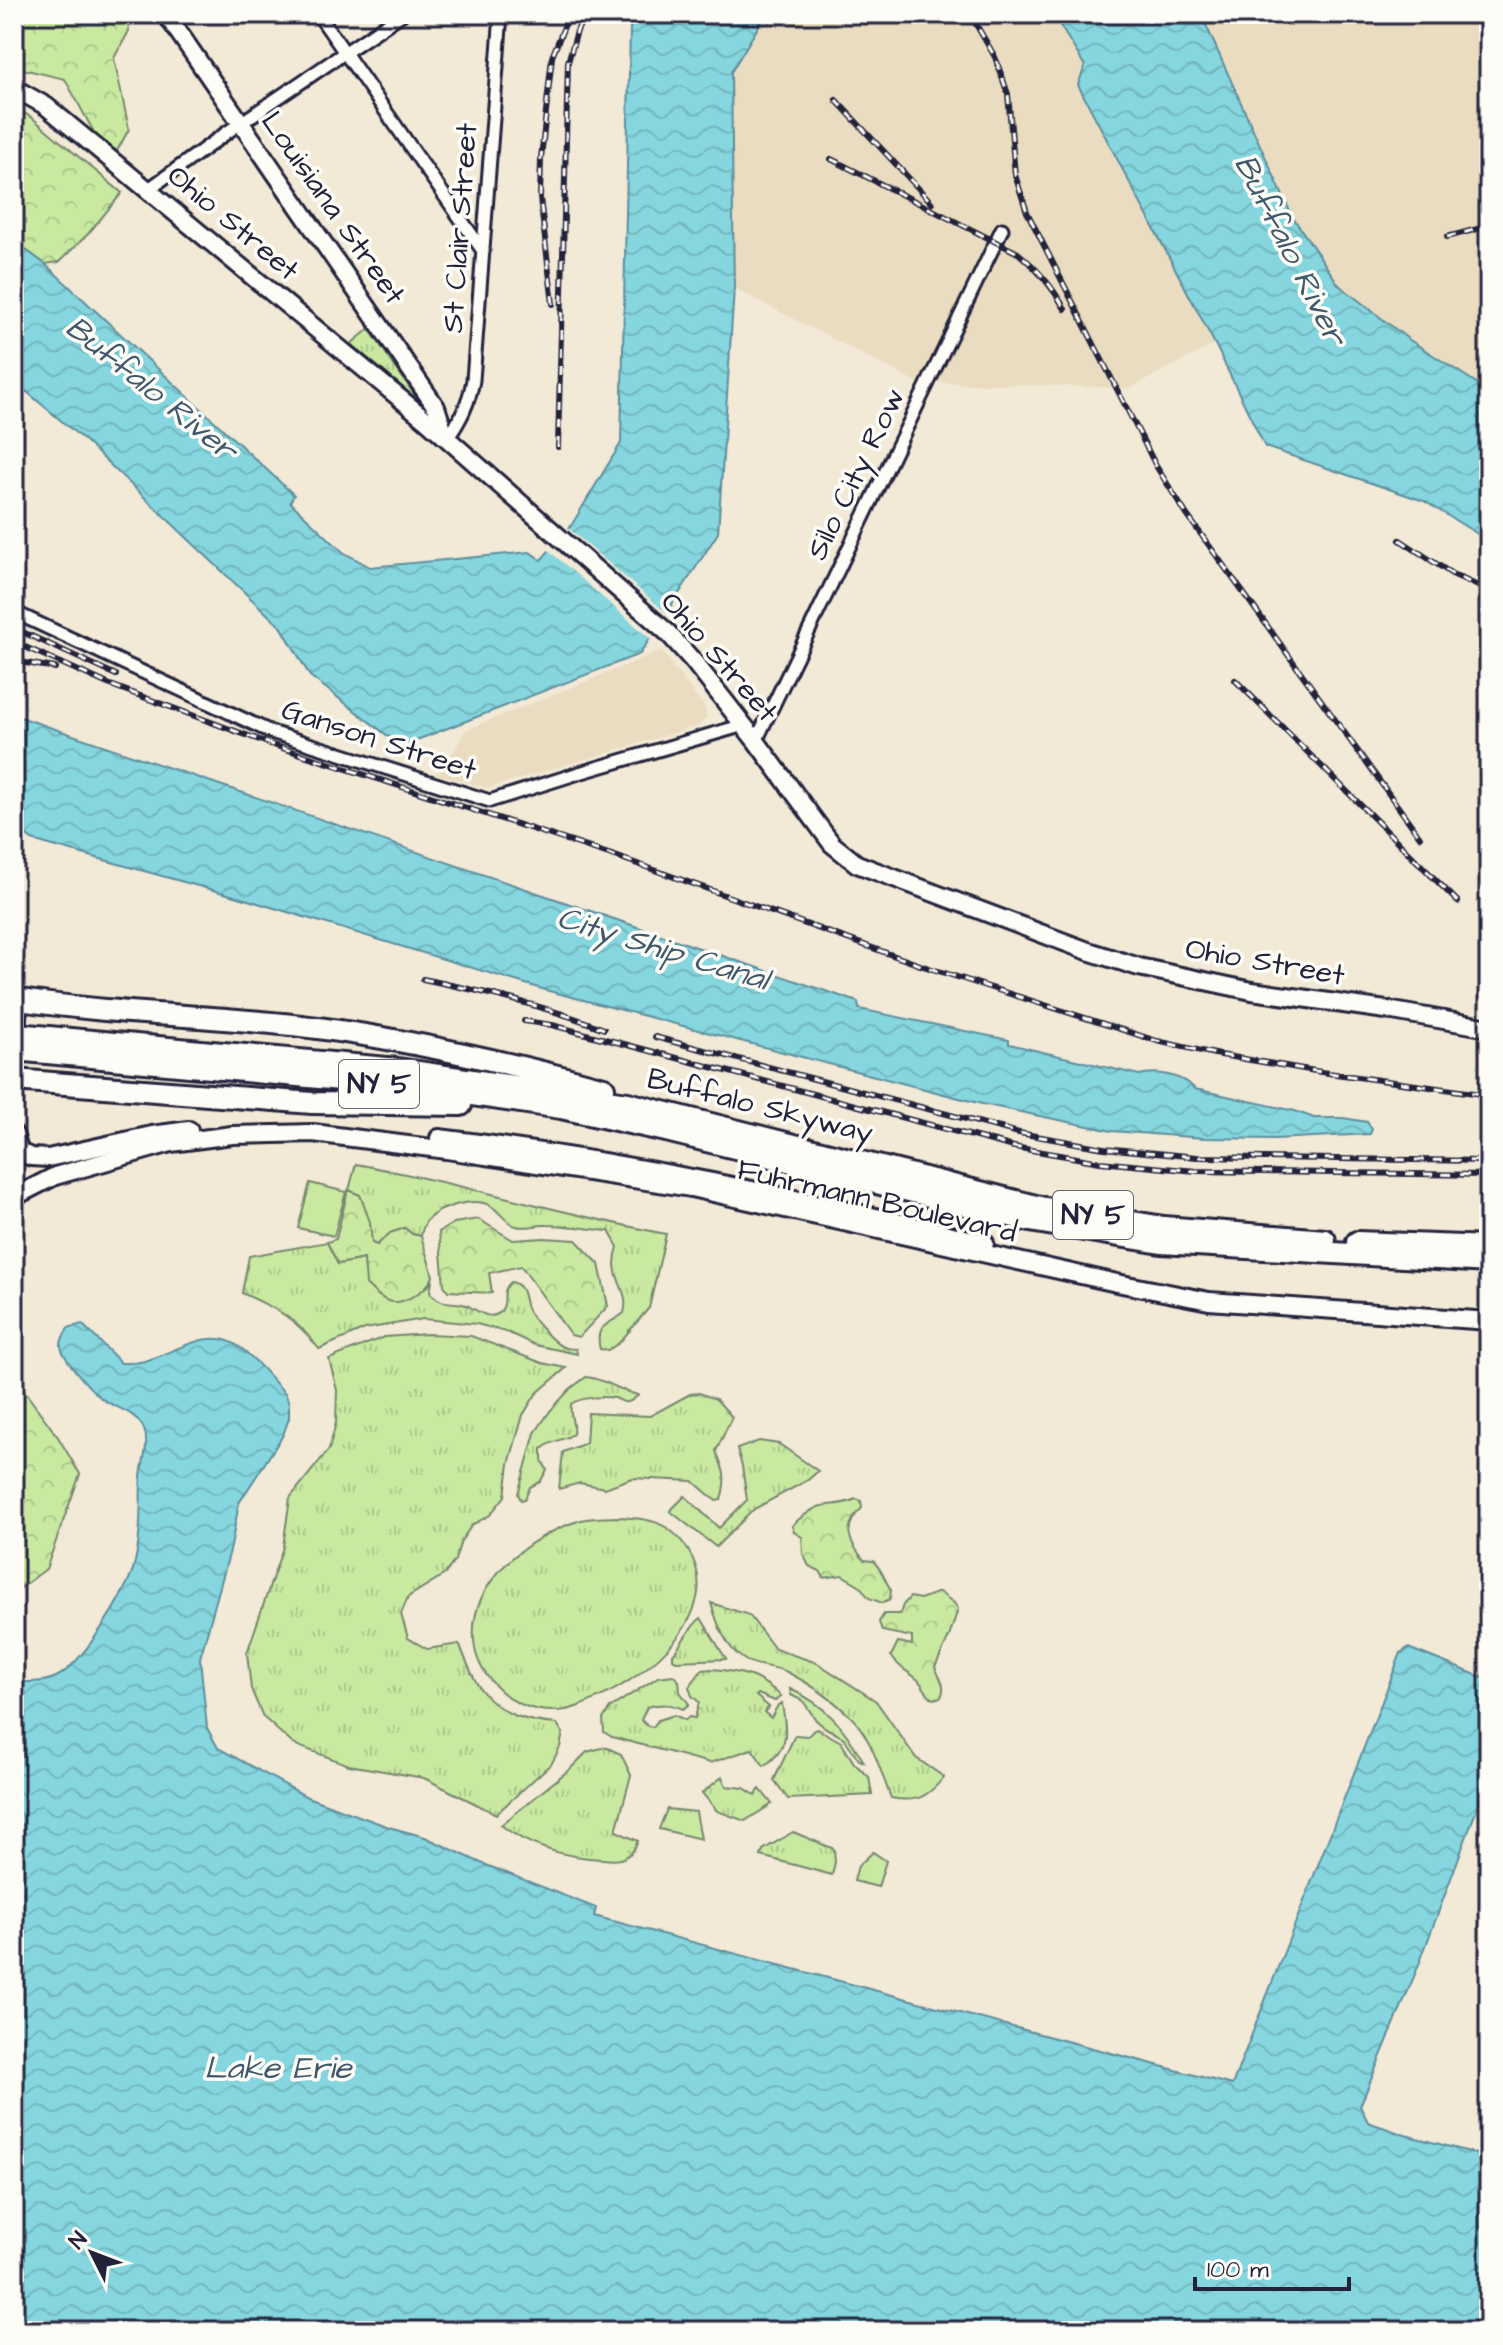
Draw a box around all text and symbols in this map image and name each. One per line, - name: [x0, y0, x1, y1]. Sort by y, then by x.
- street label: Louisiana Street: [251, 103, 415, 313]
- street label: St Clair Street: [432, 122, 488, 334]
- water label: Buffalo River: [1223, 147, 1359, 356]
- street label: Ohio Street: [158, 155, 308, 291]
- water label: Buffalo River: [56, 306, 249, 474]
- street label: Silo City Row: [796, 381, 917, 567]
- street label: Ohio Street: [650, 582, 788, 732]
- street label: Ganson Street: [276, 689, 482, 791]
- water label: City Ship Canal: [551, 895, 778, 1005]
- street label: Ohio Street: [1182, 927, 1348, 997]
- street label: Buffalo Skyway: [643, 1058, 877, 1155]
- road number: NY 5: [339, 1060, 419, 1108]
- street label: Fuhrmann Boulevard: [733, 1148, 1021, 1254]
- road number: NY 5: [1053, 1191, 1133, 1239]
- water label: Lake Erie: [205, 2046, 353, 2091]
- north arrow: [52, 2213, 132, 2293]
- text: N: [62, 2225, 95, 2256]
- scale bar: [1195, 2241, 1349, 2291]
- text: 100 m: [1207, 2253, 1269, 2287]

